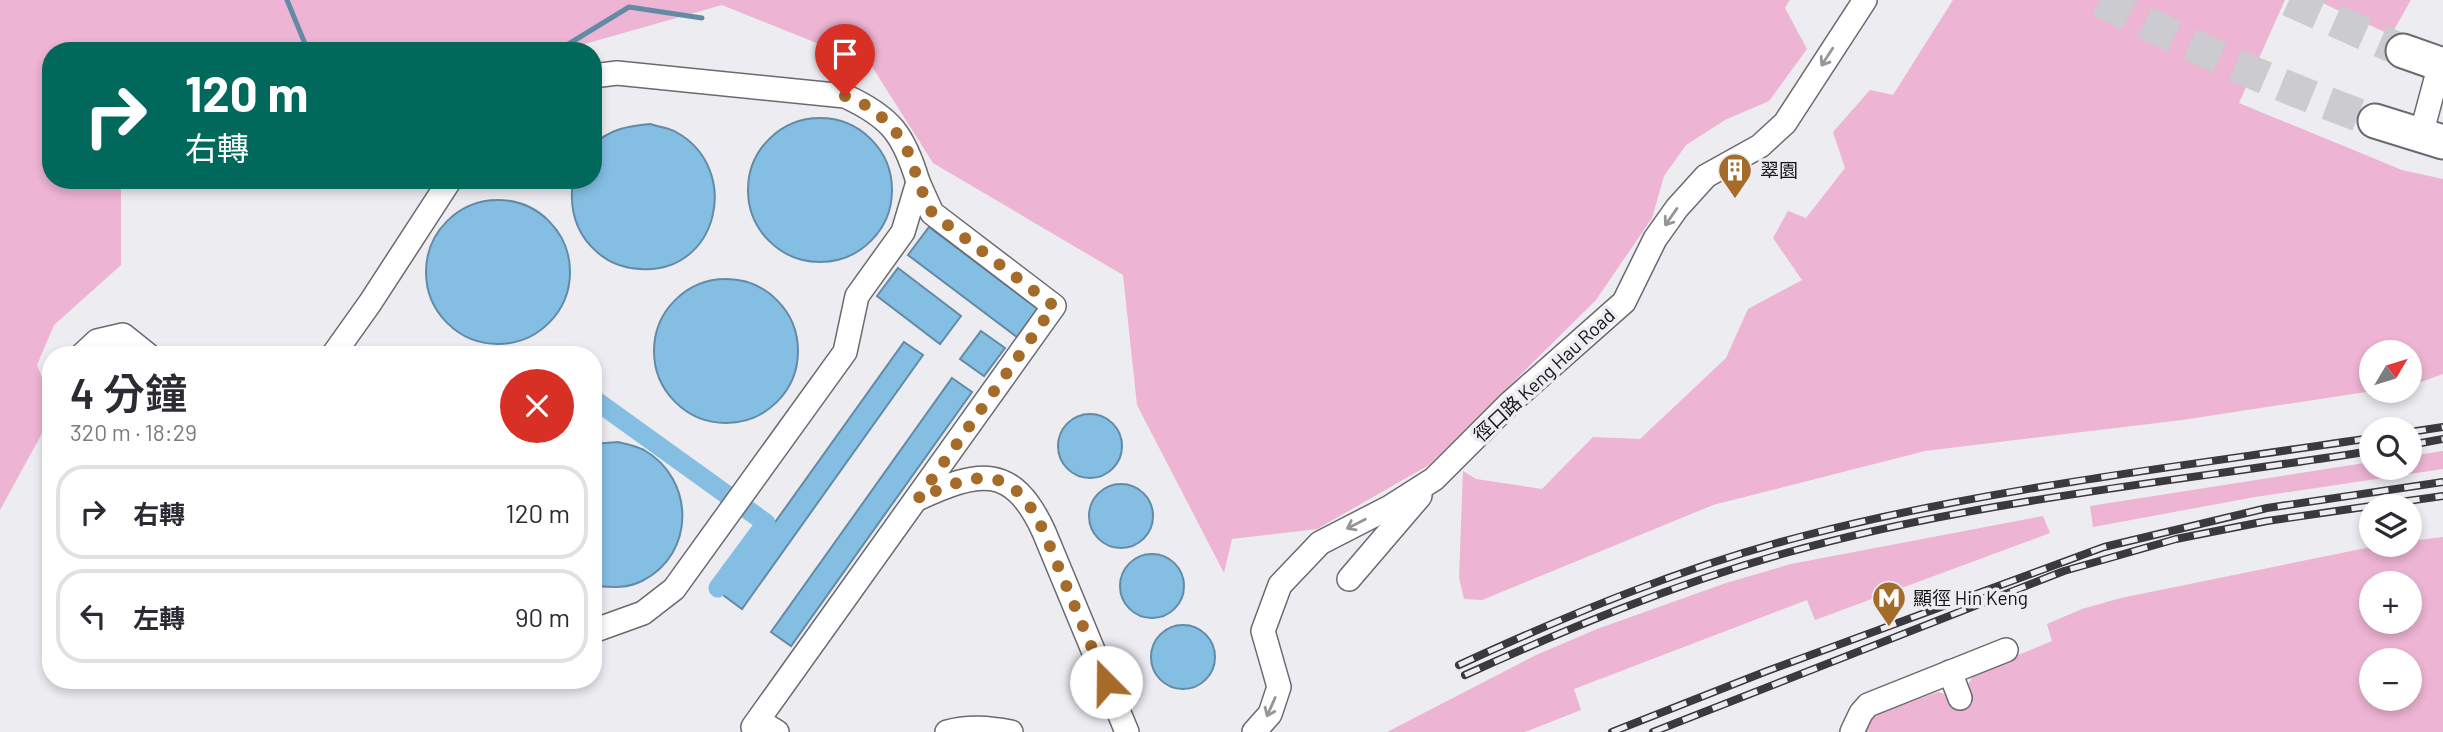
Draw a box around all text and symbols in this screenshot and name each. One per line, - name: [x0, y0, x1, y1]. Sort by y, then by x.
- pin: [815, 24, 875, 96]
- icon: arrive: [826, 35, 864, 73]
- one-way arrow: [1820, 47, 1834, 66]
- text: 120 m: [185, 63, 308, 122]
- icon: right: [70, 70, 161, 161]
- text: 右轉: [185, 128, 249, 166]
- building icon: 翠園: [1716, 151, 1754, 200]
- place label: 翠園: [1760, 158, 1798, 181]
- one-way arrow: [1664, 207, 1678, 226]
- street label: 徑口路 Keng Hau Road: [1468, 303, 1619, 446]
- north arrow: [2359, 340, 2422, 402]
- map controls: [2359, 340, 2422, 711]
- text: 4 分鐘: [70, 367, 187, 417]
- button: close: [500, 369, 574, 443]
- button: search: [2359, 417, 2422, 480]
- text: 320 m · 18:29: [70, 418, 197, 446]
- icon: right: [74, 493, 112, 531]
- button: layers: [2359, 494, 2422, 557]
- text: 120 m: [506, 497, 570, 528]
- text: 右轉: [133, 498, 185, 529]
- one-way arrow: [1346, 518, 1367, 532]
- button: +: [2359, 571, 2422, 634]
- metro station icon: 顯徑 Hin Keng: [1870, 579, 1908, 628]
- place label: 顯徑 Hin Keng: [1913, 586, 2028, 609]
- icon: left: [74, 597, 112, 635]
- text: 90 m: [515, 601, 570, 632]
- text: 左轉: [133, 602, 185, 633]
- position arrow: [1069, 645, 1143, 719]
- button: −: [2359, 648, 2422, 711]
- one-way arrow: [1264, 696, 1277, 717]

